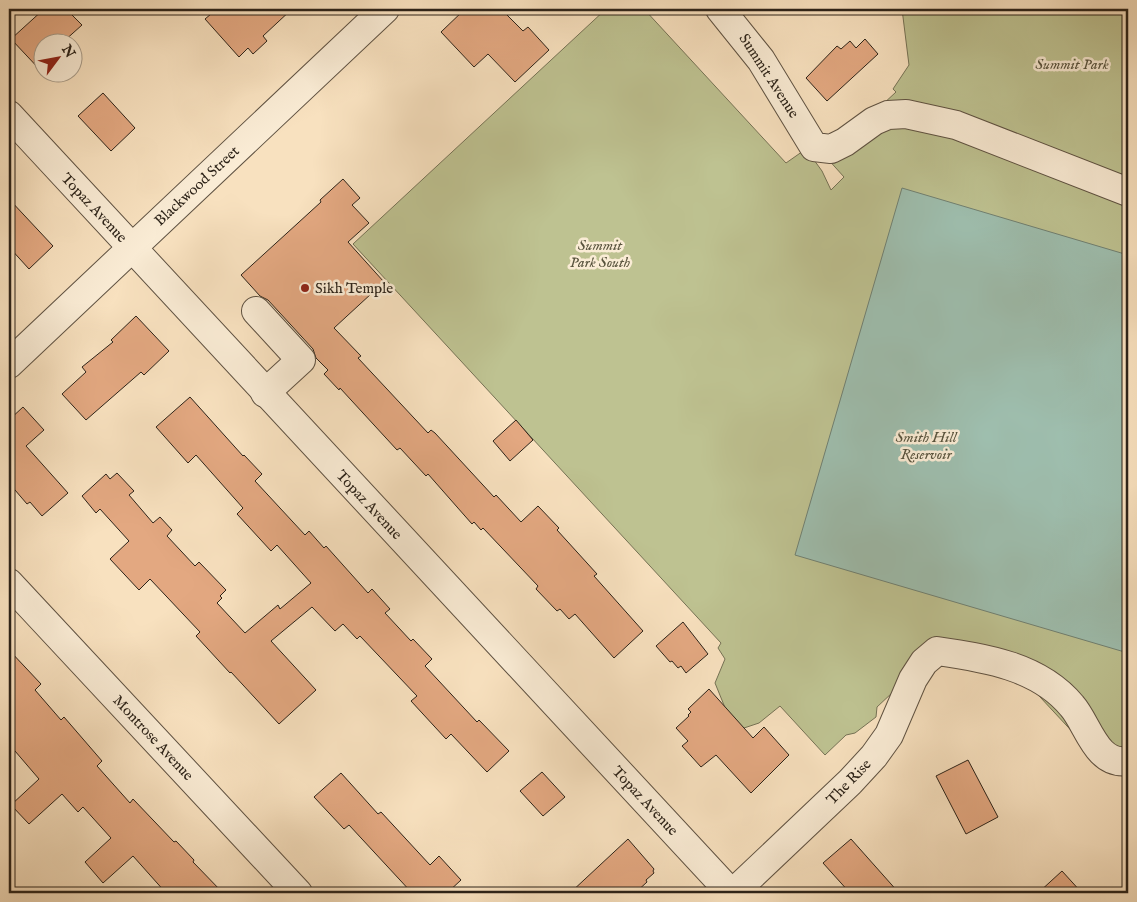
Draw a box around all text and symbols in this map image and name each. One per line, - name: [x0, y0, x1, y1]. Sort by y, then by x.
- street label: Summit Avenue: [735, 30, 803, 122]
- north arrow: [32, 32, 82, 82]
- text: N: [57, 41, 79, 62]
- park label: Summit Park: [1035, 55, 1109, 74]
- street label: Blackwood Street: [151, 142, 243, 230]
- street label: Topaz Avenue: [57, 169, 131, 247]
- park label: Summit Park South: [570, 236, 631, 272]
- place label: Sikh Temple: [315, 279, 393, 298]
- marker: Sikh Temple: [299, 282, 311, 294]
- park label: Smith Hill Reservoir: [896, 428, 958, 464]
- street label: Topaz Avenue: [332, 466, 406, 544]
- street label: Montrose Avenue: [109, 691, 198, 785]
- street label: The Rise: [823, 755, 876, 809]
- street label: Topaz Avenue: [608, 762, 682, 840]

